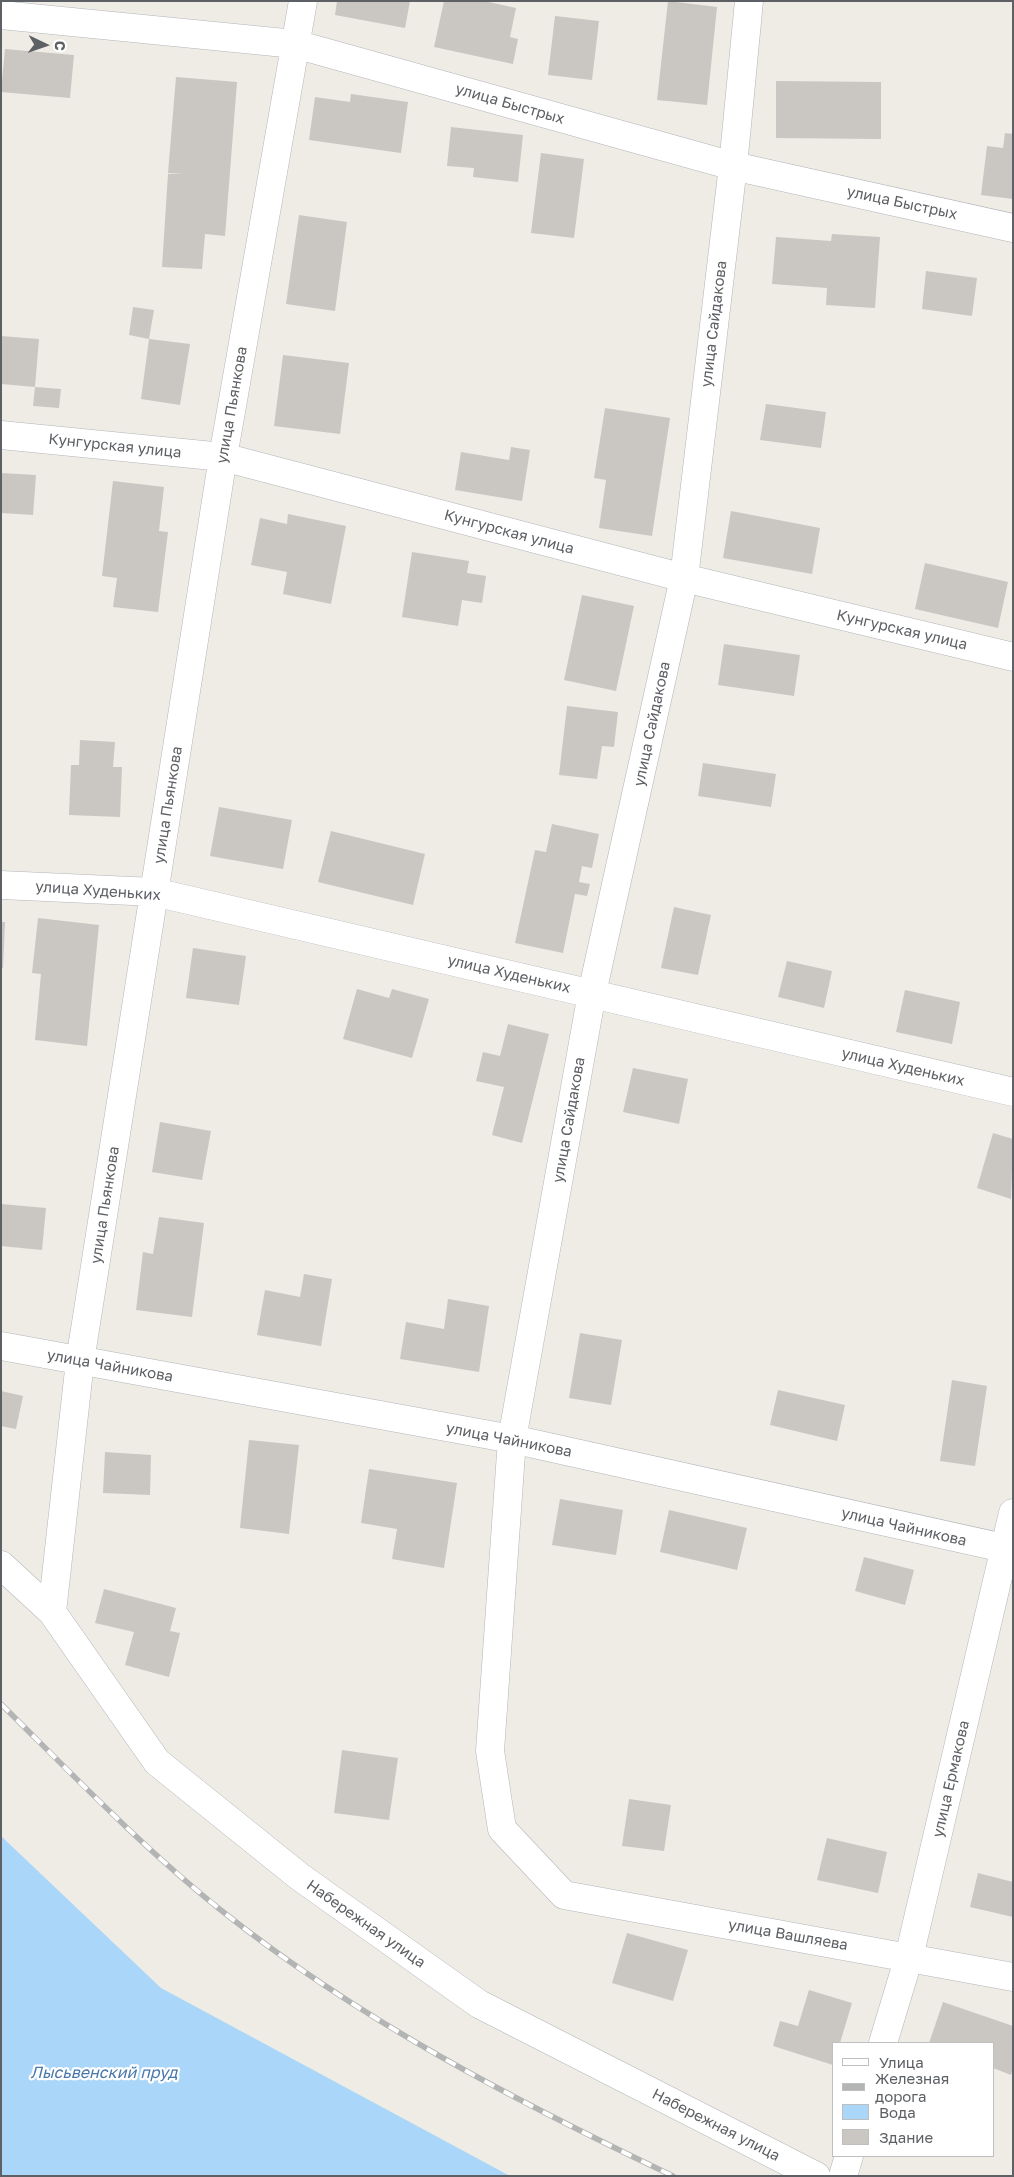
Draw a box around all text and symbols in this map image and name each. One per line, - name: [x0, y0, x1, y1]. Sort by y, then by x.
- north arrow: [20, 20, 70, 70]
- text: С: [52, 40, 69, 51]
- street label: улица Быстрых: [453, 80, 567, 128]
- street label: улица Быстрых: [845, 182, 959, 224]
- street label: улица Сайдакова: [697, 260, 731, 388]
- street label: улица Пьянкова: [213, 345, 251, 465]
- street label: Кунгурская улица: [48, 430, 182, 462]
- street label: Кунгурская улица: [442, 506, 576, 558]
- street label: Кунгурская улица: [835, 606, 969, 654]
- street label: улица Сайдакова: [630, 660, 674, 788]
- street label: улица Пьянкова: [150, 745, 186, 865]
- street label: улица Худеньких: [35, 878, 161, 904]
- street label: улица Худеньких: [446, 951, 572, 997]
- street label: улица Худеньких: [840, 1044, 966, 1090]
- street label: улица Сайдакова: [549, 1056, 589, 1184]
- street label: улица Пьянкова: [87, 1145, 123, 1265]
- street label: улица Чайникова: [45, 1346, 175, 1386]
- street label: улица Чайникова: [444, 1419, 574, 1461]
- street label: улица Чайникова: [840, 1504, 968, 1550]
- street label: улица Ермакова: [929, 1719, 973, 1839]
- street label: Набережная улица: [303, 1876, 429, 1972]
- street label: улица Вашляева: [727, 1916, 849, 1954]
- legend: [832, 2042, 994, 2157]
- text: Улица: [879, 2053, 924, 2071]
- water label: Лысьвенский пруд: [30, 2063, 178, 2083]
- text: Железная дорога: [875, 2069, 949, 2105]
- street label: Набережная улица: [649, 2085, 783, 2165]
- text: Вода: [879, 2103, 916, 2121]
- text: Здание: [879, 2128, 933, 2146]

